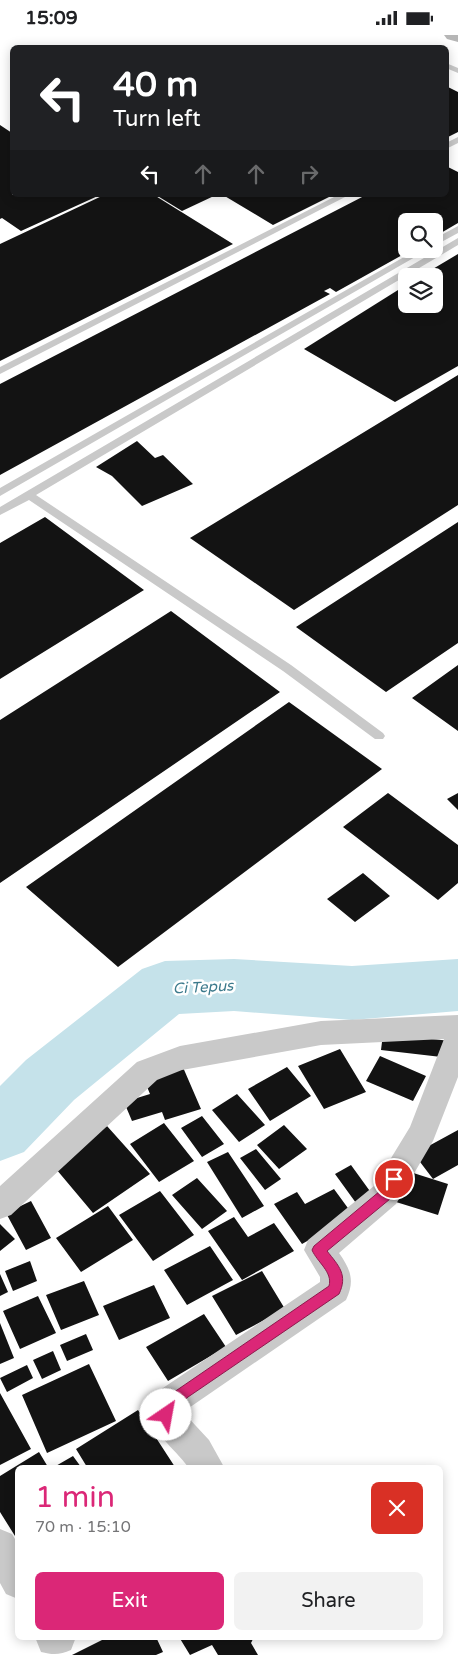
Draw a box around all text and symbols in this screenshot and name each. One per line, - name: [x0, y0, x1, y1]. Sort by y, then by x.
- text: 15:09: [25, 7, 78, 29]
- text: 40 m: [113, 64, 198, 106]
- icon: left: [30, 65, 95, 130]
- text: Turn left: [113, 106, 201, 132]
- icon: left: [136, 160, 164, 188]
- icon: ahead: [189, 160, 217, 188]
- icon: ahead: [242, 160, 270, 188]
- icon: right: [295, 160, 323, 188]
- map controls: [398, 213, 443, 313]
- button: search: [398, 213, 443, 258]
- button: layers: [398, 268, 443, 313]
- water label: Ci Tepus: [172, 976, 235, 998]
- pin: [373, 1158, 415, 1200]
- icon: arrive: [380, 1165, 408, 1193]
- position arrow: [139, 1388, 191, 1440]
- text: 1 min: [35, 1479, 115, 1516]
- button: close: [371, 1482, 423, 1534]
- text: 70 m · 15:10: [35, 1517, 131, 1537]
- button: Exit: [35, 1572, 224, 1630]
- button: Share: [234, 1572, 423, 1630]

